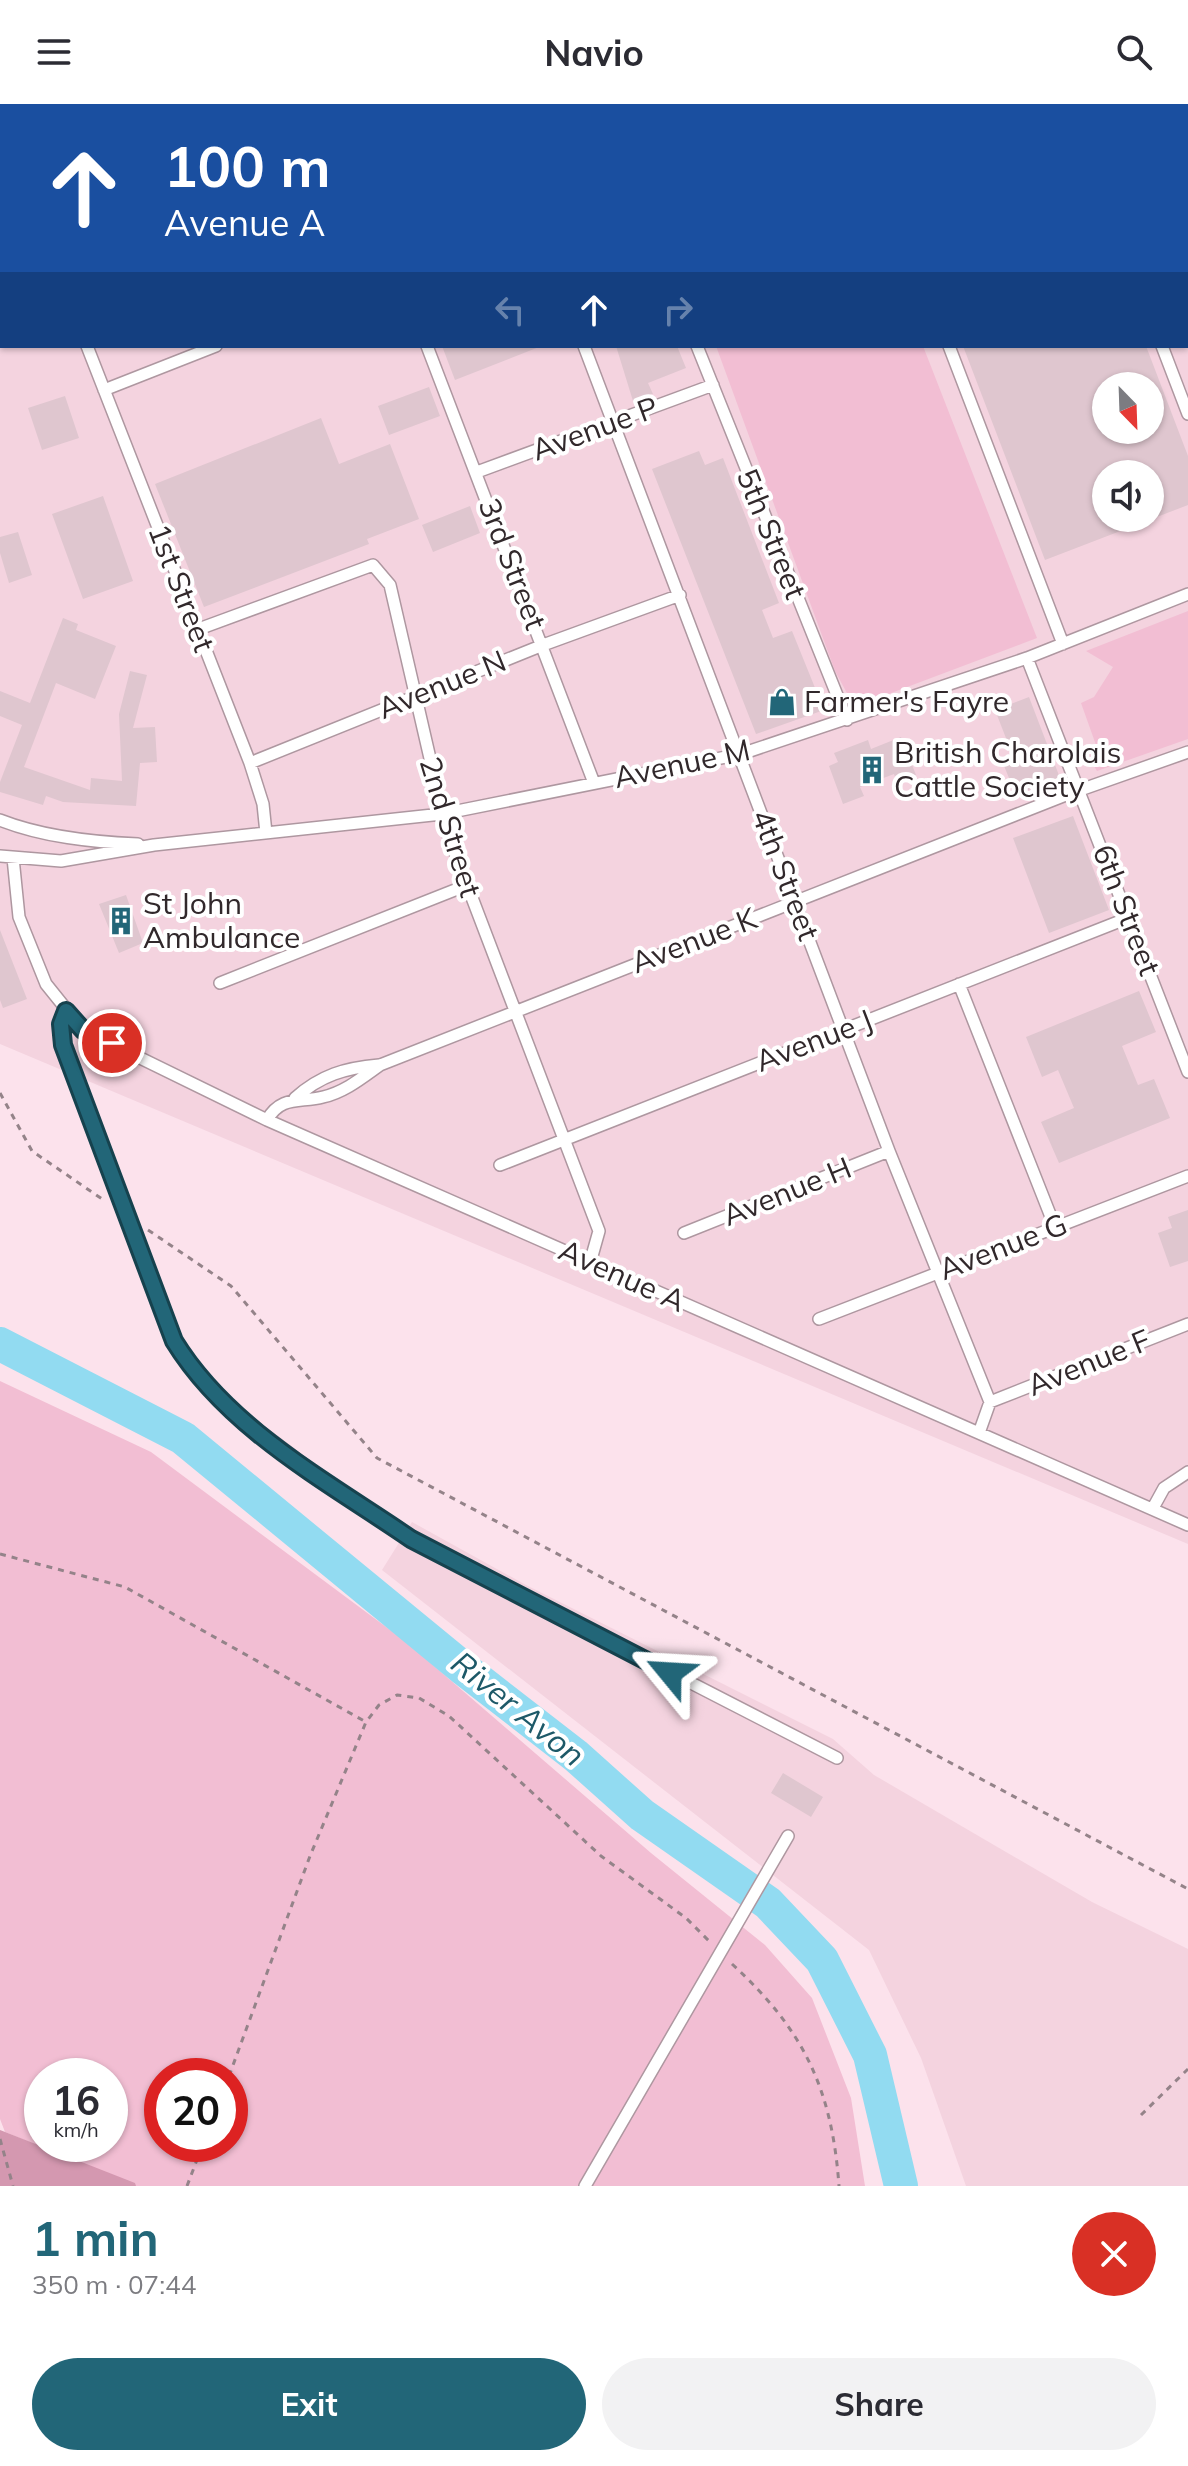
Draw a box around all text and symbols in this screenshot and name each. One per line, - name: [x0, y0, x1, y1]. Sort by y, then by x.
- icon: menu: [32, 30, 76, 74]
- text: Navio: [544, 30, 644, 75]
- icon: search: [1112, 30, 1156, 74]
- text: 100 m: [164, 131, 331, 201]
- icon: ahead: [32, 136, 136, 240]
- text: Avenue A: [164, 200, 325, 245]
- icon: left: [488, 288, 532, 332]
- icon: ahead: [572, 288, 616, 332]
- icon: right: [656, 288, 700, 332]
- north arrow: [1092, 372, 1164, 444]
- map controls: [1092, 372, 1164, 532]
- street label: Avenue P: [526, 388, 663, 468]
- button: sound: [1092, 460, 1164, 532]
- street label: 5th Street: [729, 463, 815, 604]
- street label: 3rd Street: [471, 493, 555, 635]
- street label: 1st Street: [140, 518, 224, 657]
- street label: Avenue N: [372, 641, 511, 727]
- place label: Farmer's Fayre: [804, 682, 1009, 720]
- shop icon: Farmer's Fayre: [767, 687, 797, 717]
- street label: Avenue M: [610, 730, 753, 796]
- place label: British Charolais Cattle Society: [894, 733, 1121, 805]
- street label: 2nd Street: [412, 752, 490, 901]
- building icon: British Charolais Cattle Society: [857, 755, 887, 785]
- street label: 4th Street: [744, 804, 828, 945]
- street label: 6th Street: [1085, 839, 1169, 980]
- place label: St John Ambulance: [143, 884, 300, 956]
- street label: Avenue K: [626, 898, 763, 981]
- building icon: St John Ambulance: [106, 906, 136, 936]
- street label: Avenue J: [750, 1000, 877, 1080]
- pin: [78, 1009, 146, 1077]
- icon: arrive: [90, 1021, 134, 1065]
- street label: Avenue H: [717, 1148, 856, 1234]
- street label: Avenue G: [933, 1204, 1072, 1288]
- street label: Avenue A: [553, 1230, 692, 1320]
- street label: Avenue F: [1022, 1320, 1156, 1404]
- position arrow: [628, 1631, 712, 1715]
- water label: River Avon: [444, 1642, 594, 1774]
- speed limit sign: 20: [144, 2058, 248, 2162]
- text: 16: [52, 2075, 100, 2125]
- text: km/h: [53, 2117, 99, 2142]
- text: 1 min: [32, 2208, 159, 2268]
- button: close: [1072, 2212, 1156, 2296]
- text: 350 m · 07:44: [32, 2268, 196, 2301]
- button: Exit: [32, 2358, 586, 2450]
- button: Share: [602, 2358, 1156, 2450]

